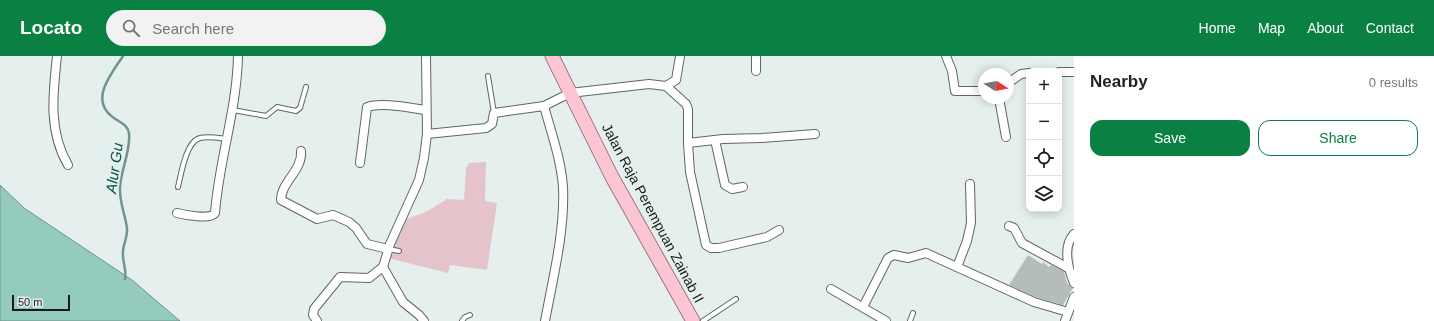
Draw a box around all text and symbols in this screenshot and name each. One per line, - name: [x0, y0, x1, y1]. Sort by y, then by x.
- search box: [106, 10, 386, 46]
- text: Locato: [20, 17, 82, 38]
- icon: search: [120, 17, 142, 39]
- text: Search here: [152, 20, 234, 37]
- text: Home: [1199, 20, 1236, 36]
- text: Map: [1258, 20, 1285, 36]
- text: About: [1307, 20, 1344, 36]
- text: Contact: [1366, 20, 1414, 36]
- north arrow: [978, 68, 1014, 104]
- map controls: [1026, 68, 1062, 212]
- button: +: [1026, 68, 1062, 104]
- text: Nearby: [1090, 72, 1148, 91]
- text: 0 results: [1369, 75, 1418, 90]
- button: −: [1026, 104, 1062, 140]
- button: Save: [1090, 120, 1250, 156]
- button: Share: [1258, 120, 1418, 156]
- street label: Jalan Raja Perempuan Zainab II: [599, 121, 707, 305]
- button: locate: [1026, 140, 1062, 176]
- water label: Alur Gu: [102, 141, 126, 195]
- button: layers: [1026, 176, 1062, 212]
- scale bar: [12, 293, 70, 312]
- text: 50 m: [18, 296, 42, 308]

